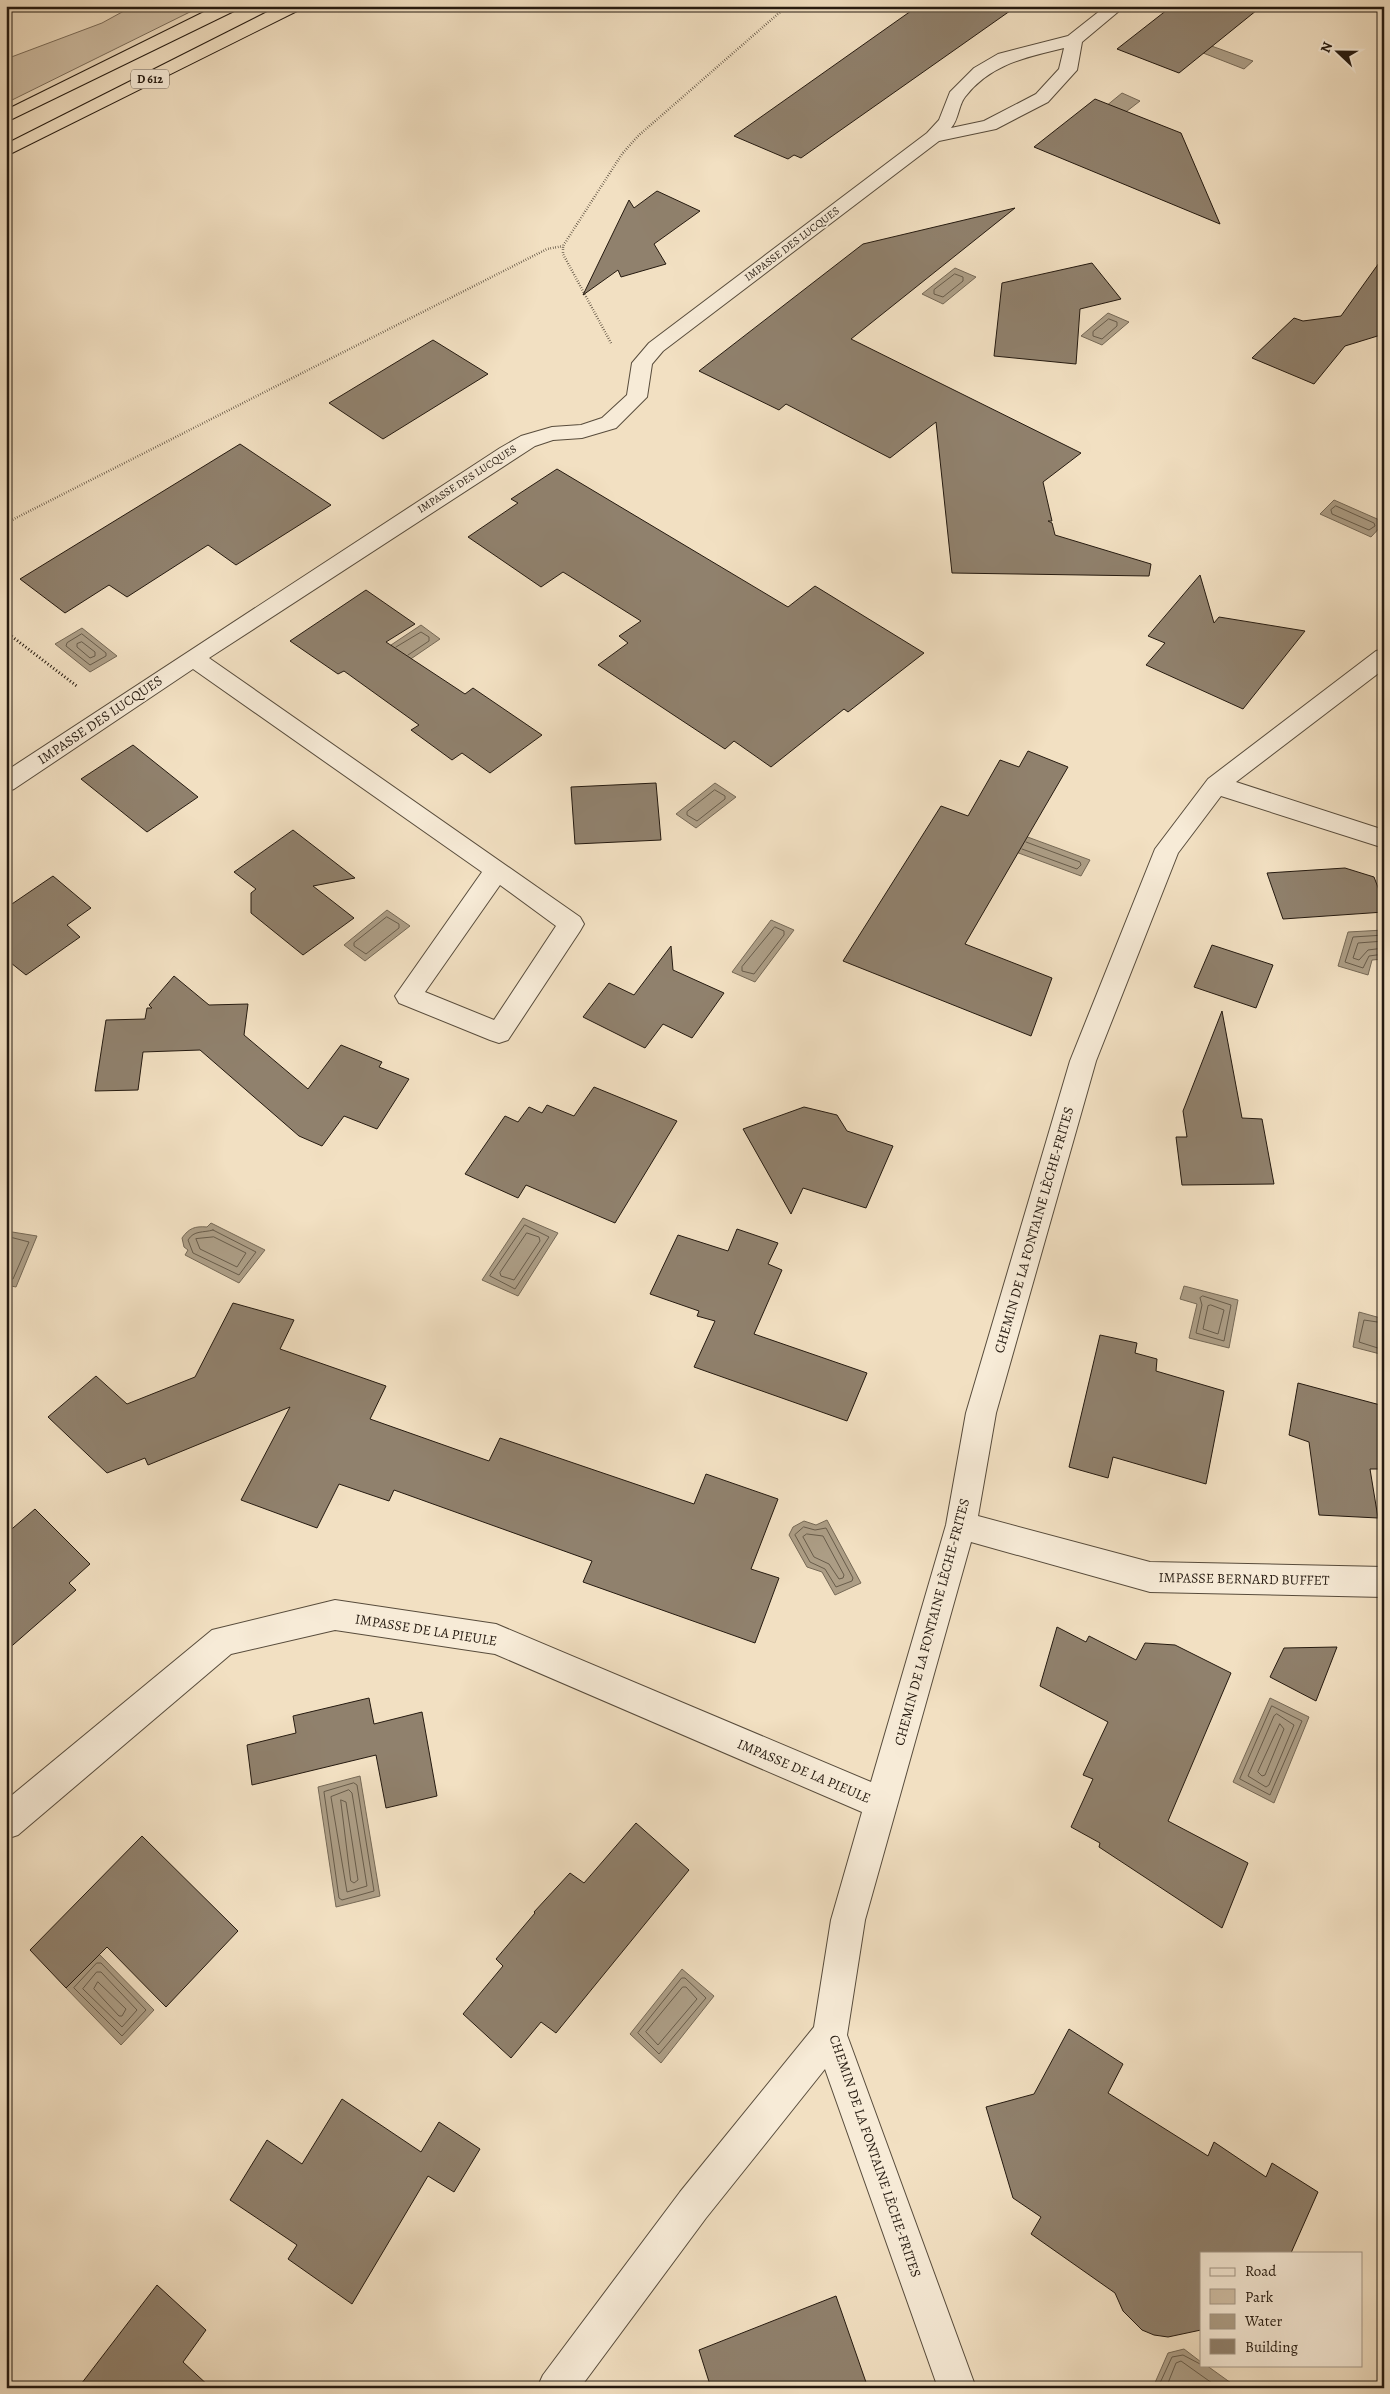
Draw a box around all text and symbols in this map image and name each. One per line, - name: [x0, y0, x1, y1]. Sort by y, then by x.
- north arrow: [1312, 28, 1362, 78]
- text: N: [1316, 39, 1337, 56]
- road number: D 612: [131, 70, 169, 88]
- street label: IMPASSE DES LUCQUES: [741, 203, 843, 285]
- street label: IMPASSE DES LUCQUES: [415, 441, 520, 517]
- street label: IMPASSE DES LUCQUES: [34, 671, 166, 769]
- street label: CHEMIN DE LA FONTAINE LÈCHE-FRITES: [990, 1105, 1078, 1355]
- street label: CHEMIN DE LA FONTAINE LÈCHE-FRITES: [890, 1496, 974, 1748]
- street label: IMPASSE BERNARD BUFFET: [1158, 1568, 1330, 1590]
- street label: IMPASSE DE LA PIEULE: [354, 1609, 498, 1651]
- street label: IMPASSE DE LA PIEULE: [734, 1734, 874, 1808]
- street label: CHEMIN DE LA FONTAINE LÈCHE-FRITES: [824, 2032, 926, 2280]
- legend: [1200, 2252, 1362, 2366]
- text: Road: [1245, 2261, 1277, 2281]
- text: Park: [1245, 2287, 1274, 2307]
- text: Water: [1244, 2311, 1282, 2331]
- text: Building: [1245, 2337, 1298, 2357]

